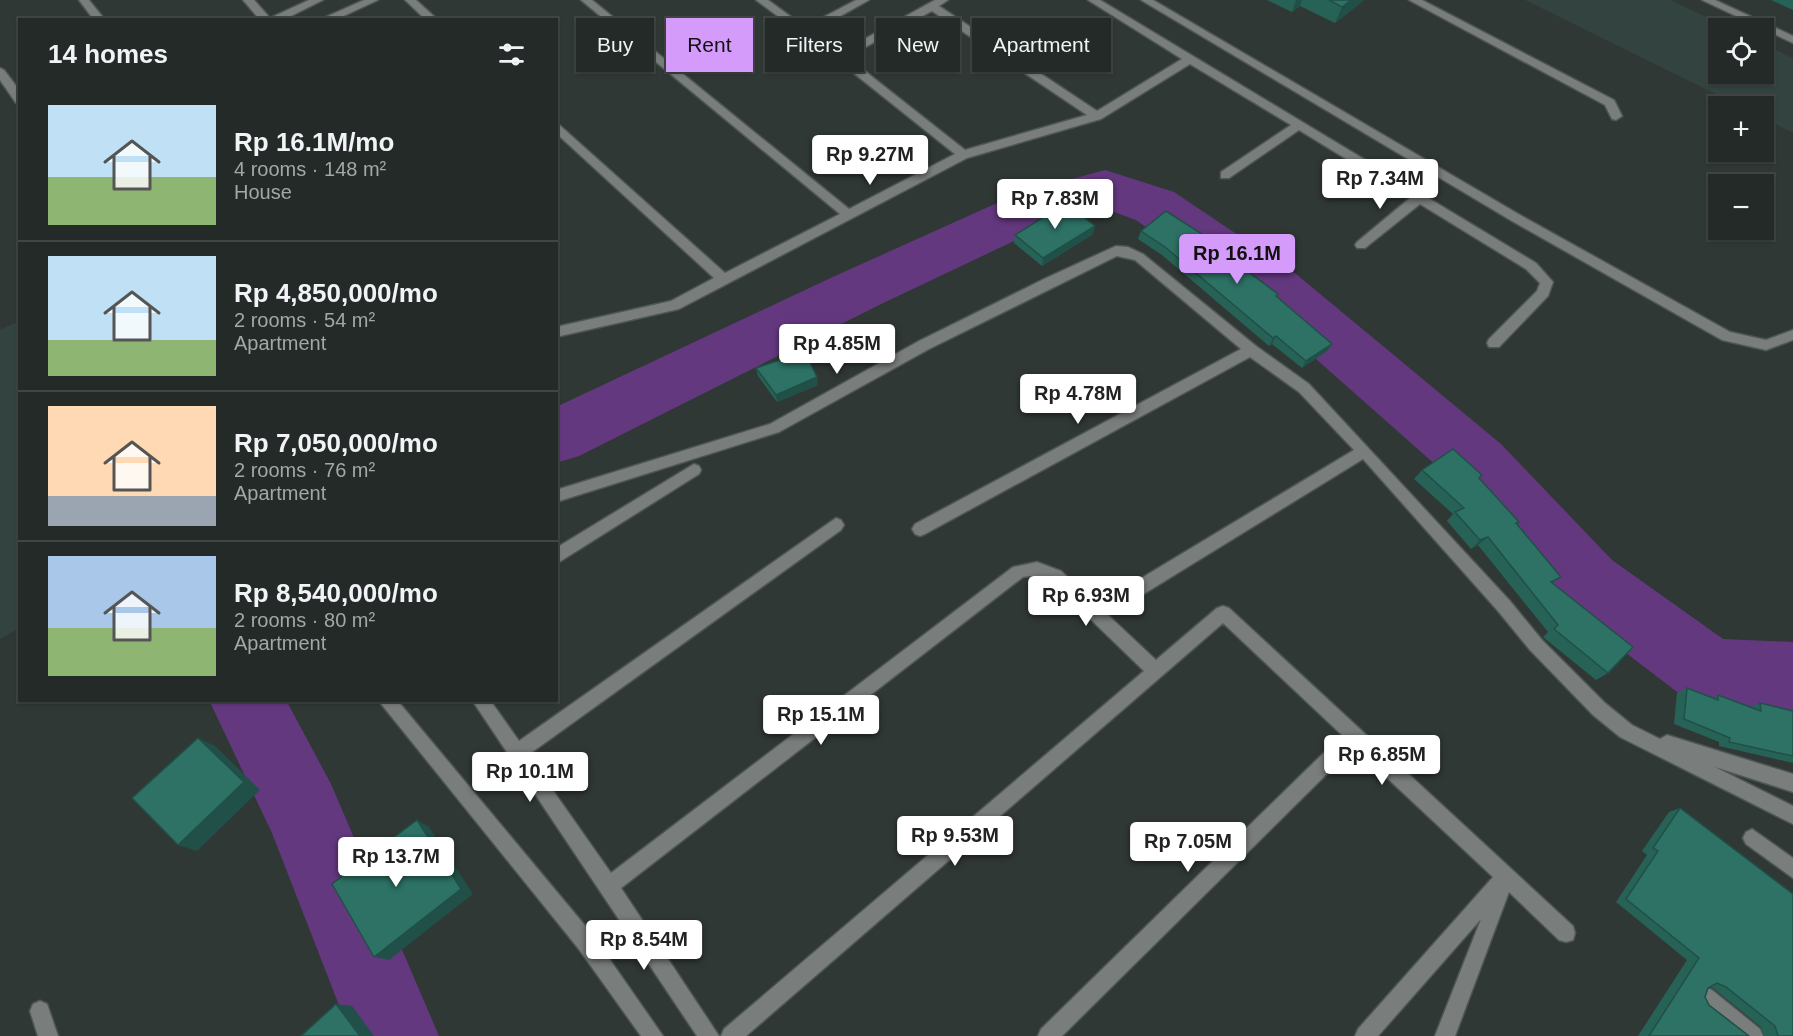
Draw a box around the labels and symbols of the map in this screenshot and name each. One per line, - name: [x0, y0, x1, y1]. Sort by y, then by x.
- pin: Rp 9.27M: [808, 135, 932, 186]
- pin: Rp 7.34M: [1318, 159, 1442, 210]
- pin: Rp 7.83M: [993, 179, 1117, 230]
- pin: Rp 16.1M: [1175, 234, 1299, 285]
- pin: Rp 4.85M: [775, 324, 899, 375]
- pin: Rp 4.78M: [1016, 374, 1140, 425]
- pin: Rp 6.93M: [1024, 576, 1148, 627]
- pin: Rp 15.1M: [759, 695, 883, 746]
- pin: Rp 6.85M: [1320, 735, 1444, 786]
- pin: Rp 10.1M: [468, 752, 592, 803]
- pin: Rp 9.53M: [893, 816, 1017, 867]
- pin: Rp 7.05M: [1126, 822, 1250, 873]
- pin: Rp 13.7M: [334, 837, 458, 888]
- pin: Rp 8.54M: [582, 920, 706, 971]

